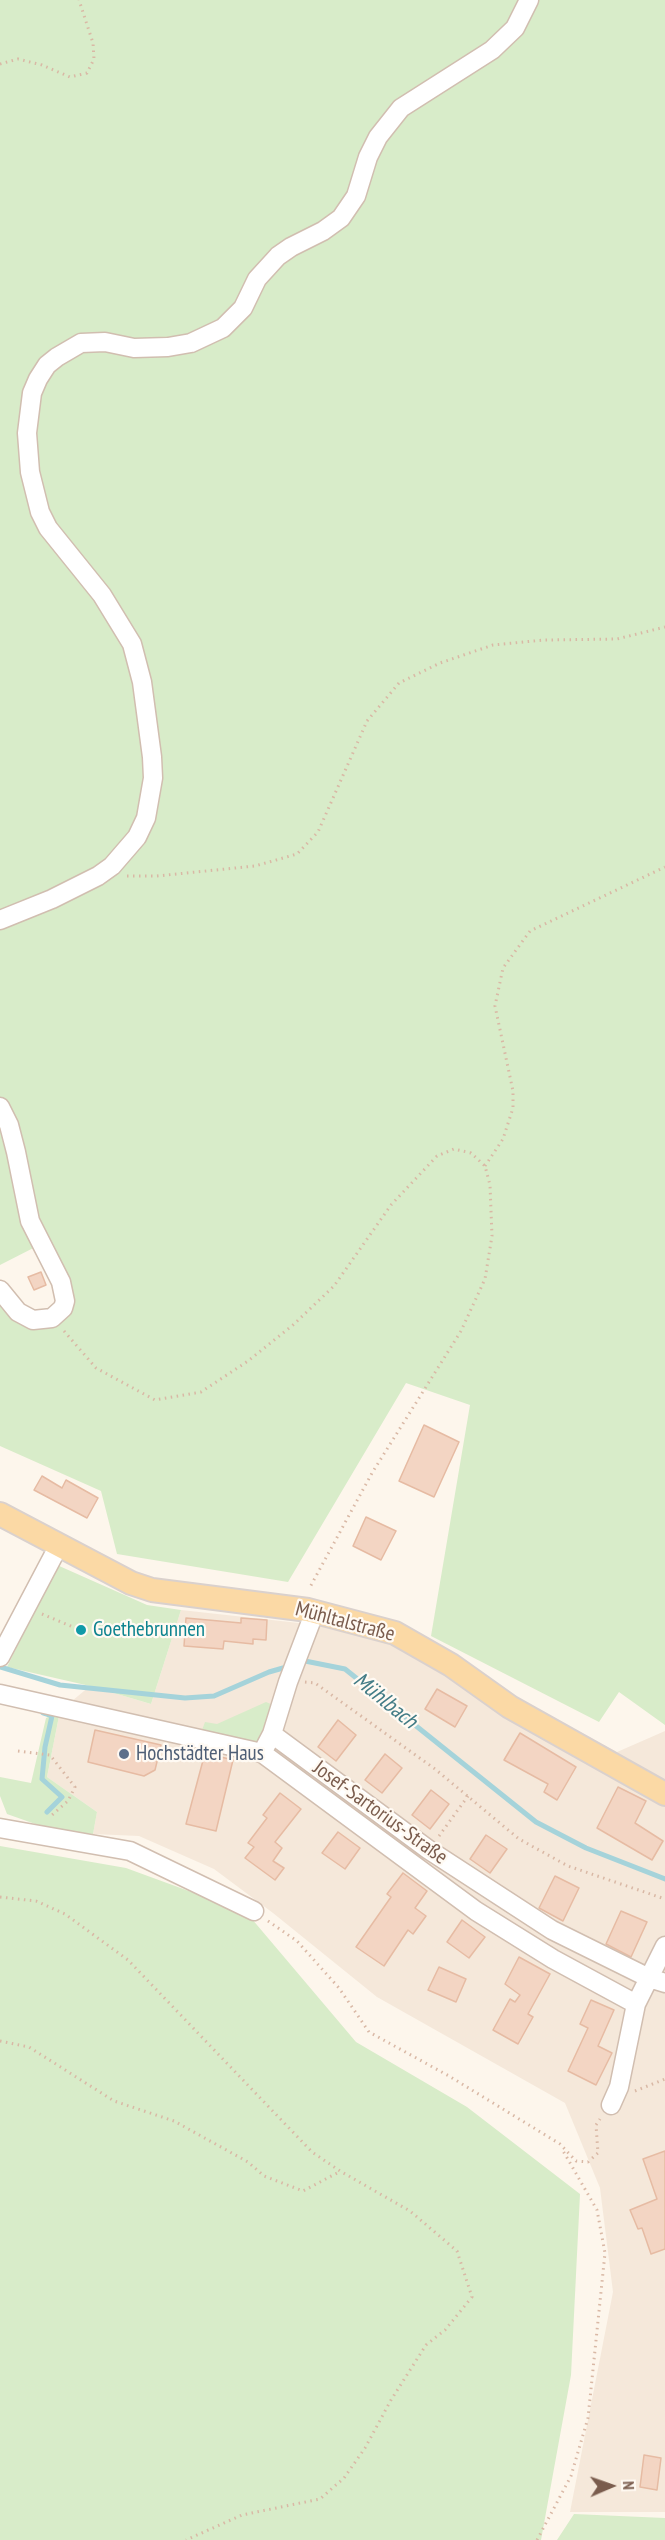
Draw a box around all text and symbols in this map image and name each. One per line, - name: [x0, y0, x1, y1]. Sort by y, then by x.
- street label: Mühltalstraße: [293, 1597, 397, 1647]
- place label: Goethebrunnen: [93, 1617, 205, 1643]
- marker: Goethebrunnen: [74, 1623, 88, 1637]
- water label: Mühlbach: [348, 1667, 422, 1735]
- place label: Hochstädter Haus: [136, 1741, 264, 1767]
- marker: Hochstädter Haus: [117, 1747, 131, 1761]
- street label: Josef-Sartorius-Straße: [308, 1756, 452, 1870]
- north arrow: [581, 2456, 641, 2516]
- text: N: [619, 2481, 639, 2490]

